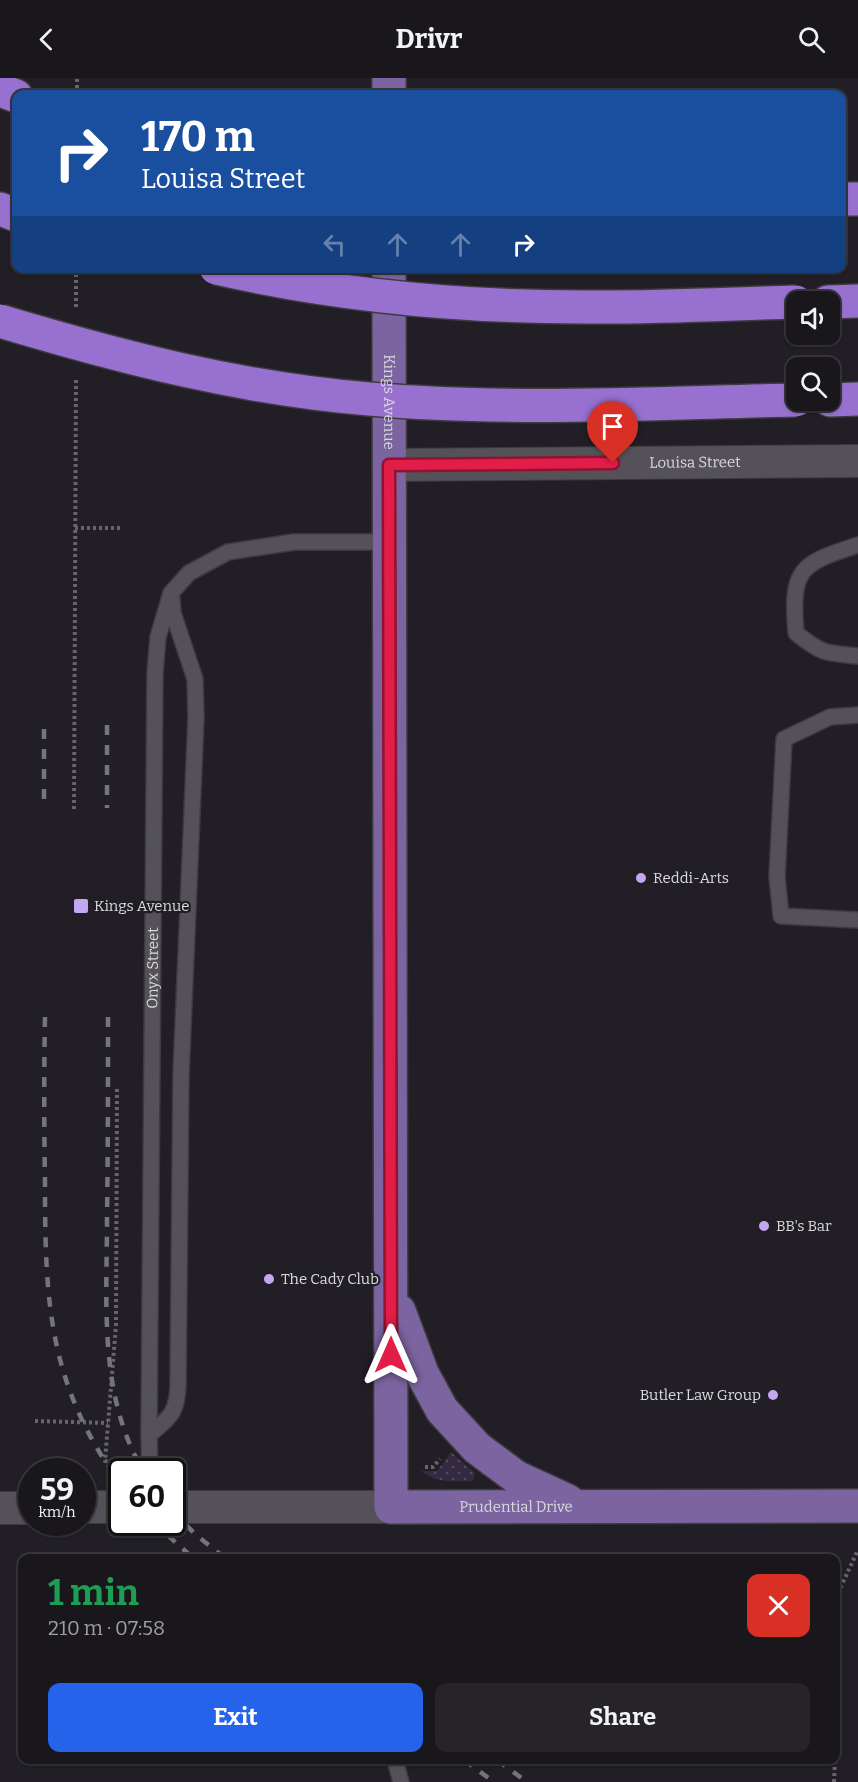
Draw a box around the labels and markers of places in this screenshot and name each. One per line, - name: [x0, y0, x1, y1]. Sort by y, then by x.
- pin: [587, 401, 638, 463]
- place label: Reddi-Arts: [653, 869, 729, 887]
- marker: Reddi-Arts: [634, 871, 648, 885]
- marker: Kings Avenue: [72, 897, 90, 915]
- place label: Kings Avenue: [94, 897, 190, 915]
- place label: BB's Bar: [776, 1217, 832, 1235]
- marker: BB's Bar: [757, 1219, 771, 1233]
- place label: The Cady Club: [281, 1270, 379, 1288]
- marker: The Cady Club: [262, 1272, 276, 1286]
- place label: Butler Law Group: [640, 1386, 761, 1404]
- marker: Butler Law Group: [766, 1388, 780, 1402]

